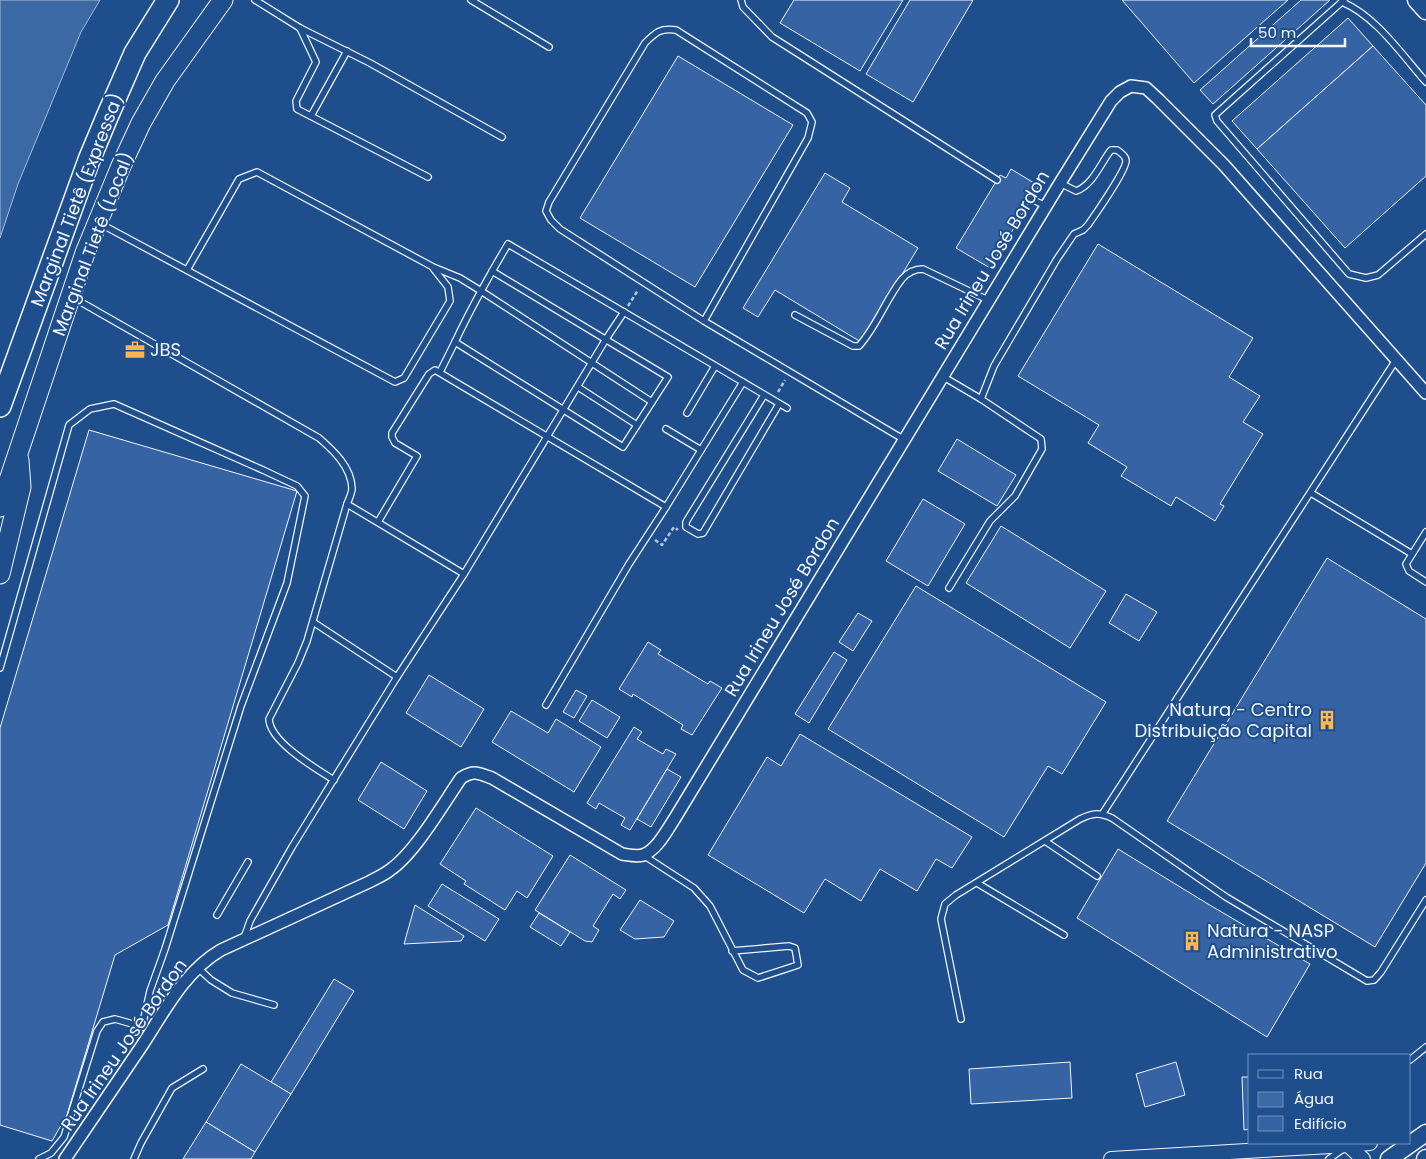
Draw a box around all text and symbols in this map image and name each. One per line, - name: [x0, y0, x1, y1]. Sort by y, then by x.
- scale bar: [1251, 15, 1345, 47]
- text: 50 m: [1258, 22, 1296, 43]
- street label: Marginal Tietê (Expressa): [24, 89, 129, 310]
- street label: Marginal Tietê (Local): [46, 148, 139, 339]
- street label: Rua Irineu José Bordon: [928, 165, 1055, 354]
- place label: JBS: [150, 337, 181, 362]
- office icon: JBS: [124, 339, 146, 361]
- street label: Rua Irineu José Bordon: [718, 512, 845, 701]
- place label: Natura - Centro Distribuição Capital: [1134, 697, 1312, 743]
- building icon: Natura - Centro Distribuição Capital: [1316, 709, 1338, 731]
- place label: Natura - NASP Administrativo: [1207, 918, 1338, 964]
- building icon: Natura - NASP Administrativo: [1181, 930, 1203, 952]
- street label: Rua Irineu José Bordon: [55, 954, 193, 1136]
- legend: [1248, 1054, 1411, 1144]
- text: Rua: [1294, 1063, 1323, 1084]
- text: Água: [1294, 1088, 1334, 1109]
- text: Edifício: [1294, 1113, 1347, 1134]

